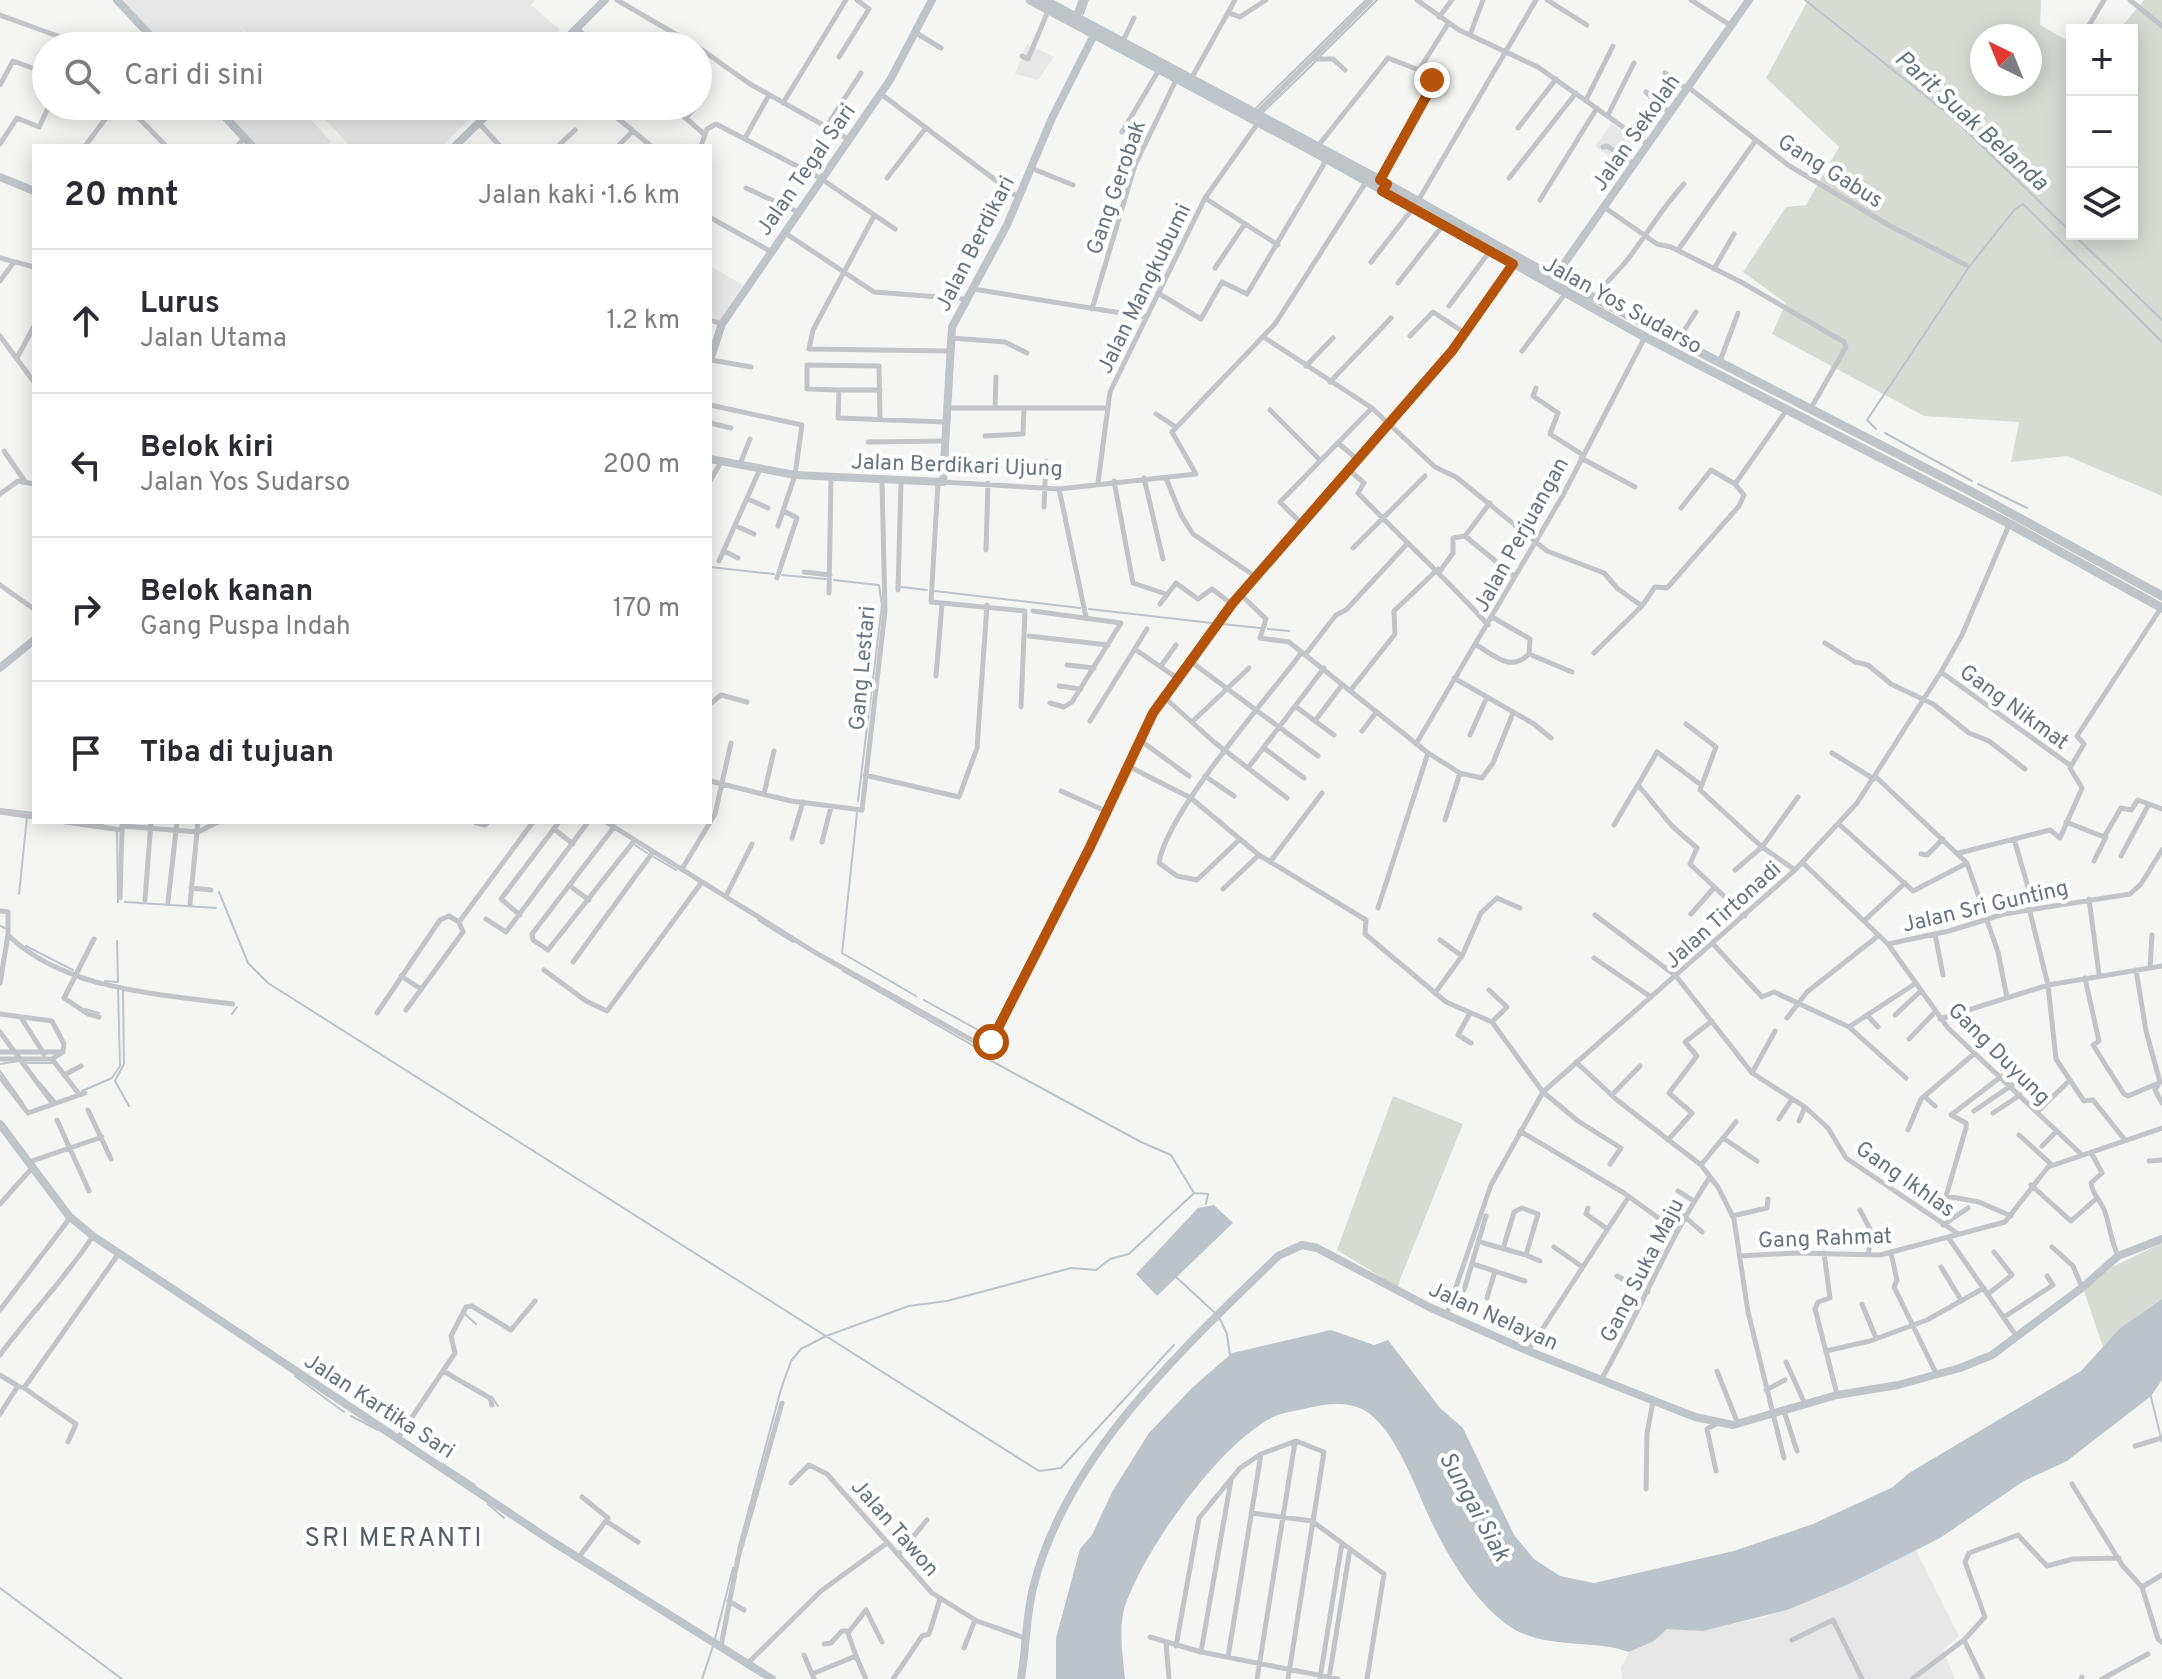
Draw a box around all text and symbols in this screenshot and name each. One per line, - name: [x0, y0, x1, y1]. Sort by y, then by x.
- north arrow: [1970, 24, 2042, 96]
- map controls: [2066, 24, 2138, 240]
- button: +: [2066, 24, 2138, 96]
- search box: [32, 32, 712, 120]
- water label: Parit Suak Belanda: [1888, 45, 2054, 199]
- icon: search: [60, 54, 104, 98]
- text: Cari di sini: [124, 58, 264, 95]
- route end: [1414, 62, 1450, 98]
- street label: Jalan Sekolah: [1587, 70, 1687, 197]
- button: −: [2066, 96, 2138, 168]
- street label: Jalan Tegal Sari: [752, 99, 863, 242]
- street label: Gang Gerobak: [1082, 117, 1153, 259]
- street label: Gang Gabus: [1772, 129, 1887, 215]
- button: layers: [2066, 168, 2138, 240]
- street label: Jalan Berdikari: [931, 172, 1022, 316]
- text: 20 mnt: [64, 175, 179, 218]
- text: Jalan kaki · 1.6 km: [478, 180, 680, 213]
- street label: Jalan Mangkubumi: [1092, 200, 1198, 378]
- street label: Jalan Yos Sudarso: [1537, 251, 1706, 361]
- text: Lurus: [140, 286, 220, 323]
- icon: ahead: [64, 299, 108, 343]
- text: 1.2 km: [607, 305, 680, 338]
- text: Jalan Utama: [140, 323, 287, 356]
- text: Belok kiri: [140, 430, 274, 467]
- icon: left: [64, 443, 108, 487]
- text: 200 m: [603, 449, 680, 482]
- street label: Jalan Berdikari Ujung: [851, 449, 1063, 484]
- street label: Jalan Perjuangan: [1469, 453, 1576, 617]
- text: Jalan Yos Sudarso: [140, 467, 350, 500]
- text: Belok kanan: [140, 574, 313, 611]
- icon: right: [64, 587, 108, 631]
- text: 170 m: [613, 593, 680, 626]
- street label: Gang Lestari: [845, 605, 882, 732]
- text: Gang Puspa Indah: [140, 611, 351, 644]
- street label: Gang Nikmat: [1954, 659, 2073, 757]
- icon: arrive: [64, 731, 108, 775]
- text: Tiba di tujuan: [140, 735, 334, 772]
- street label: Jalan Tirtonadi: [1660, 856, 1788, 975]
- street label: Jalan Sri Gunting: [1900, 875, 2071, 940]
- street label: Gang Duyung: [1941, 998, 2055, 1112]
- route start: [973, 1024, 1009, 1060]
- street label: Gang Ikhlas: [1850, 1136, 1960, 1224]
- street label: Gang Suka Maju: [1595, 1195, 1691, 1348]
- street label: Gang Rahmat: [1758, 1224, 1893, 1255]
- street label: Jalan Nelayan: [1424, 1277, 1562, 1358]
- street label: Jalan Kartika Sari: [298, 1348, 459, 1466]
- water label: Sungai Siak: [1431, 1447, 1516, 1568]
- street label: Jalan Tawon: [844, 1474, 944, 1583]
- district label: SRI MERANTI: [304, 1523, 484, 1556]

